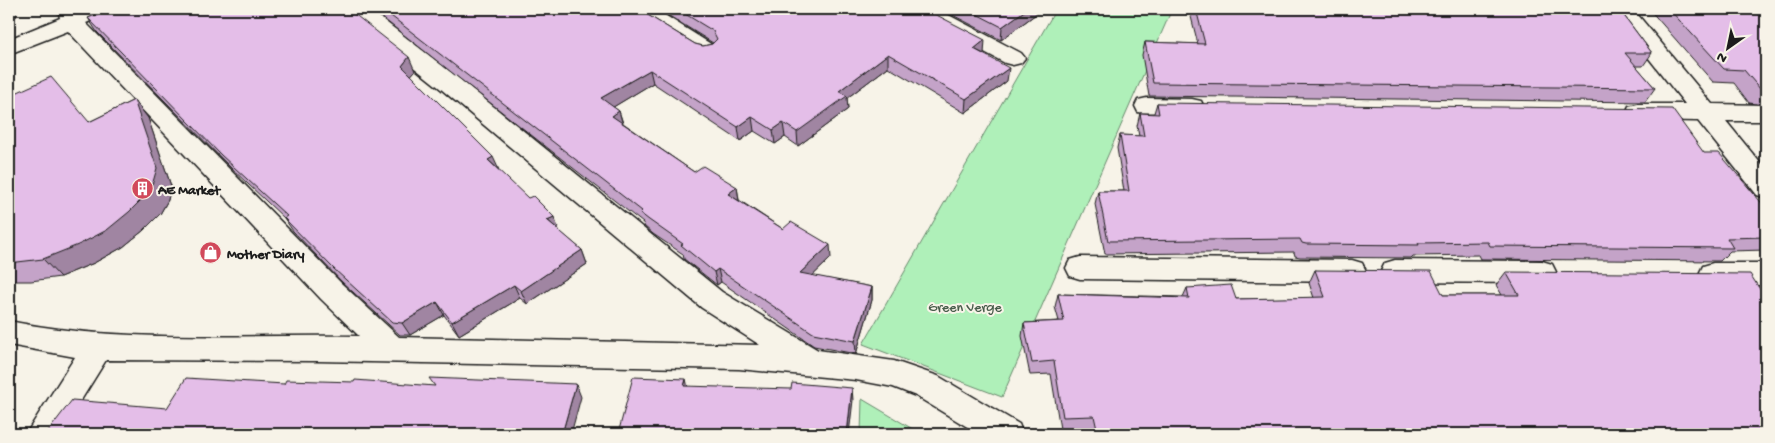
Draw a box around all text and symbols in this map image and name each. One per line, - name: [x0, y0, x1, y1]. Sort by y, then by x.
- north arrow: [1702, 22, 1752, 72]
- text: N: [1714, 47, 1731, 66]
- building icon: AE Market: [130, 177, 154, 201]
- place label: AE Market: [157, 183, 221, 200]
- shop icon: Mother Diary: [199, 241, 223, 265]
- place label: Mother Diary: [227, 247, 305, 264]
- park label: Green Verge: [928, 300, 1002, 317]

